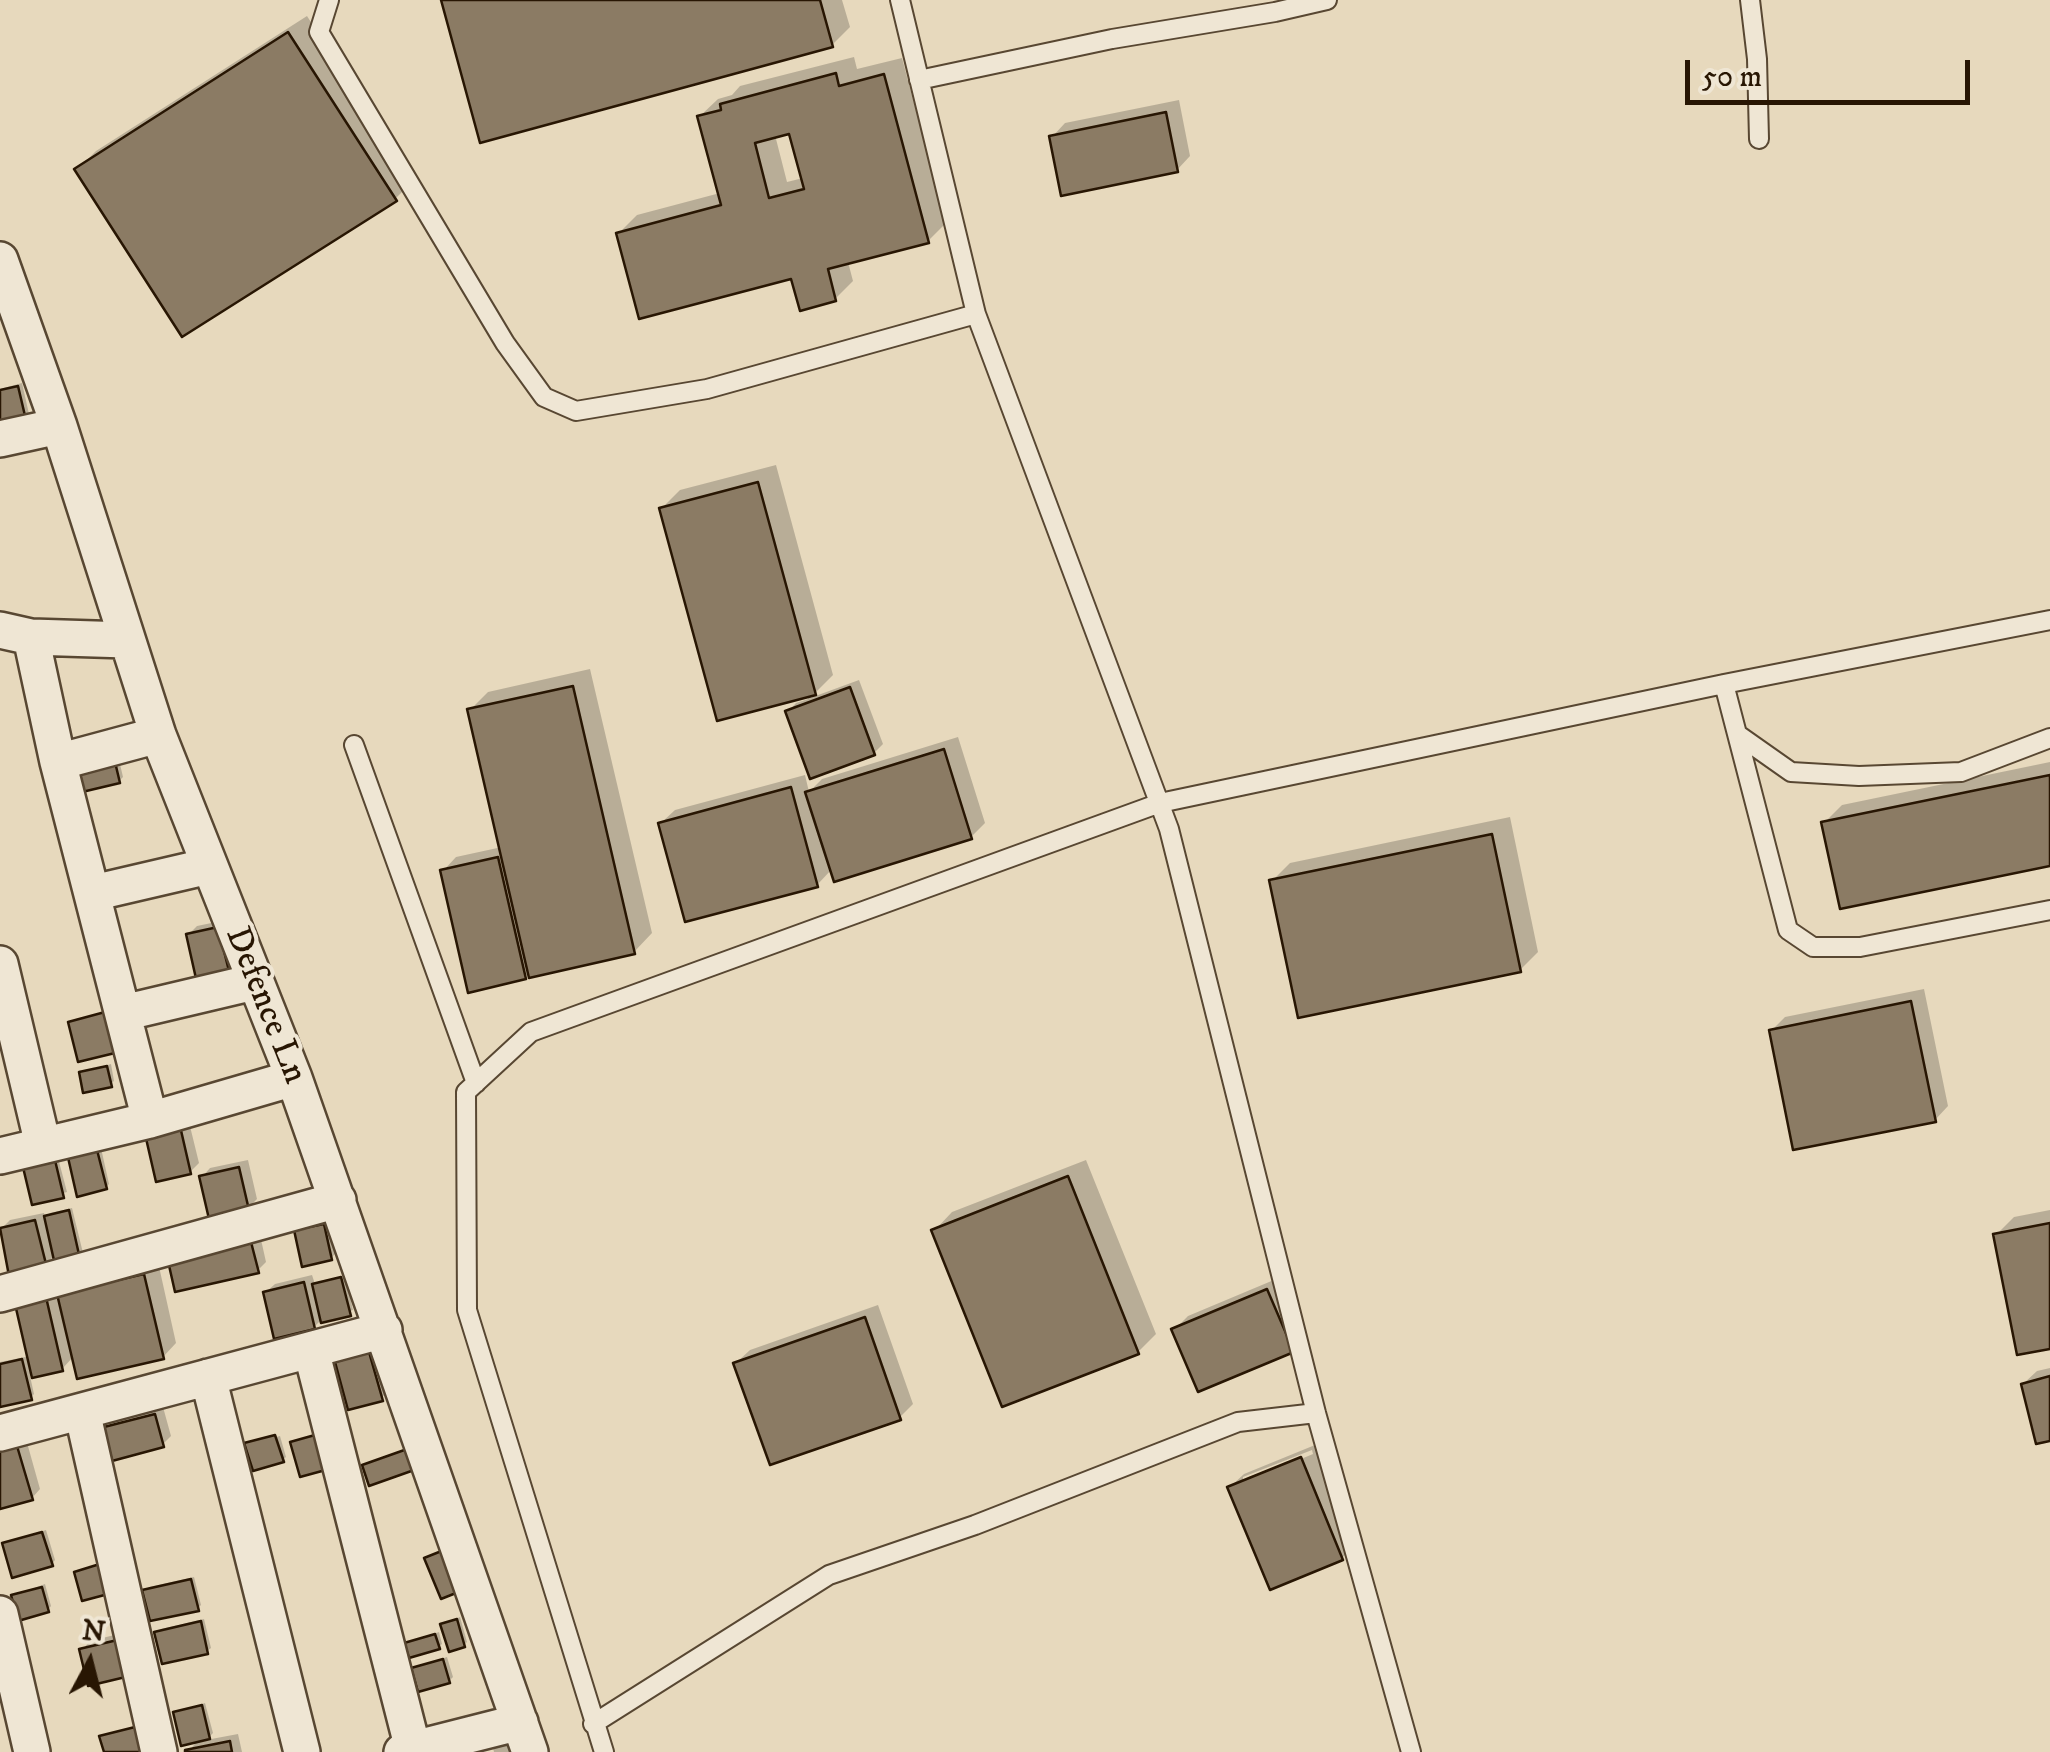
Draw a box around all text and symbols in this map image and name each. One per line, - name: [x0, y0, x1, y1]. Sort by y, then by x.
- scale bar: [1690, 40, 1975, 102]
- text: 50 m: [1702, 59, 1762, 96]
- street label: Defence Ln: [214, 922, 314, 1090]
- north arrow: [40, 1612, 140, 1712]
- text: N: [80, 1613, 107, 1650]

